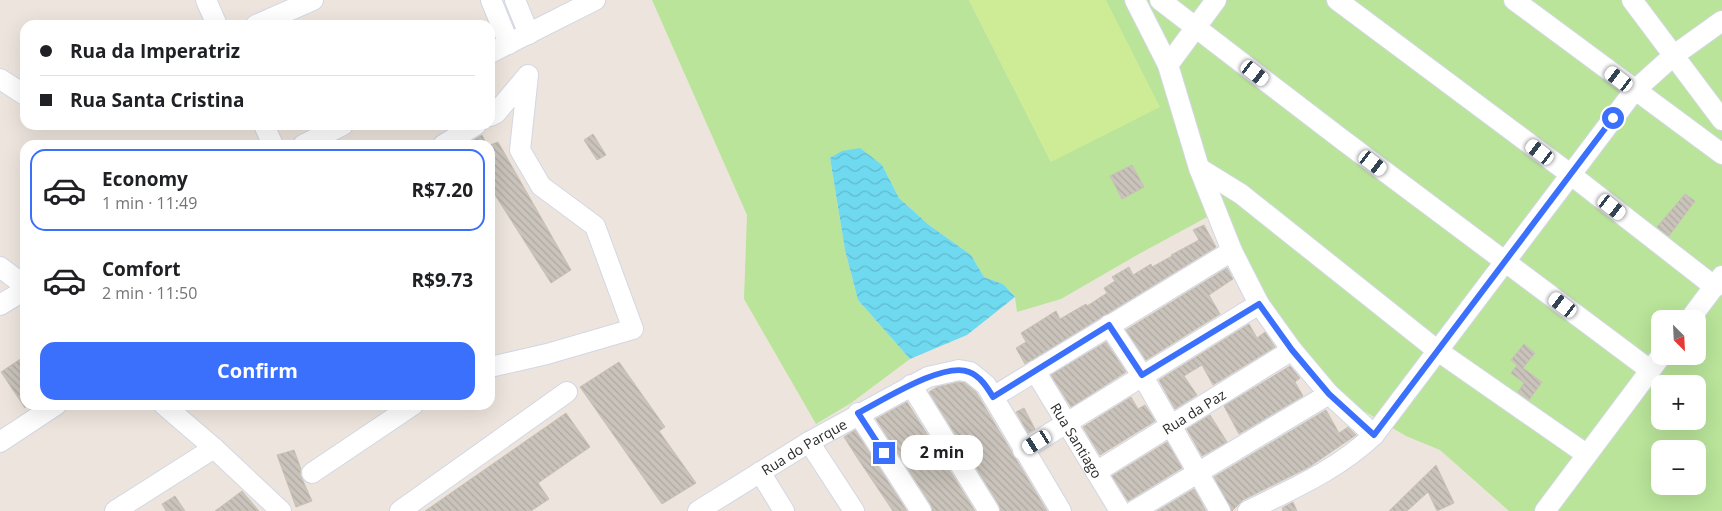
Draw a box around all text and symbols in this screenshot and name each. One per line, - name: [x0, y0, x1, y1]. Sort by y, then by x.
- text: Rua da Imperatriz: [70, 38, 240, 64]
- car: [1238, 58, 1271, 88]
- car: [1602, 64, 1635, 94]
- text: Rua Santa Cristina: [70, 87, 245, 113]
- route start: [1602, 107, 1624, 129]
- car: [1523, 137, 1556, 167]
- car: [1356, 148, 1389, 178]
- text: Economy: [102, 166, 188, 192]
- icon: car: [42, 168, 87, 213]
- text: R$7.20: [412, 177, 473, 203]
- text: 1 min · 11:49: [102, 192, 197, 214]
- car: [1595, 192, 1628, 222]
- text: Comfort: [102, 256, 181, 282]
- icon: car: [42, 258, 87, 303]
- text: R$9.73: [412, 267, 473, 293]
- text: 2 min · 11:50: [102, 282, 197, 304]
- car: [1546, 290, 1579, 320]
- north arrow: [1651, 310, 1706, 365]
- map controls: [1651, 310, 1706, 495]
- button: Confirm: [40, 342, 475, 400]
- button: +: [1651, 375, 1706, 430]
- street label: Rua da Paz: [1158, 384, 1229, 438]
- street label: Rua Santiago: [1047, 399, 1107, 482]
- street label: Rua do Parque: [757, 414, 850, 479]
- car: [1020, 428, 1053, 456]
- callout: 2 min: [902, 436, 984, 470]
- button: −: [1651, 440, 1706, 495]
- text: 2 min: [920, 441, 964, 463]
- route end: [873, 442, 895, 464]

